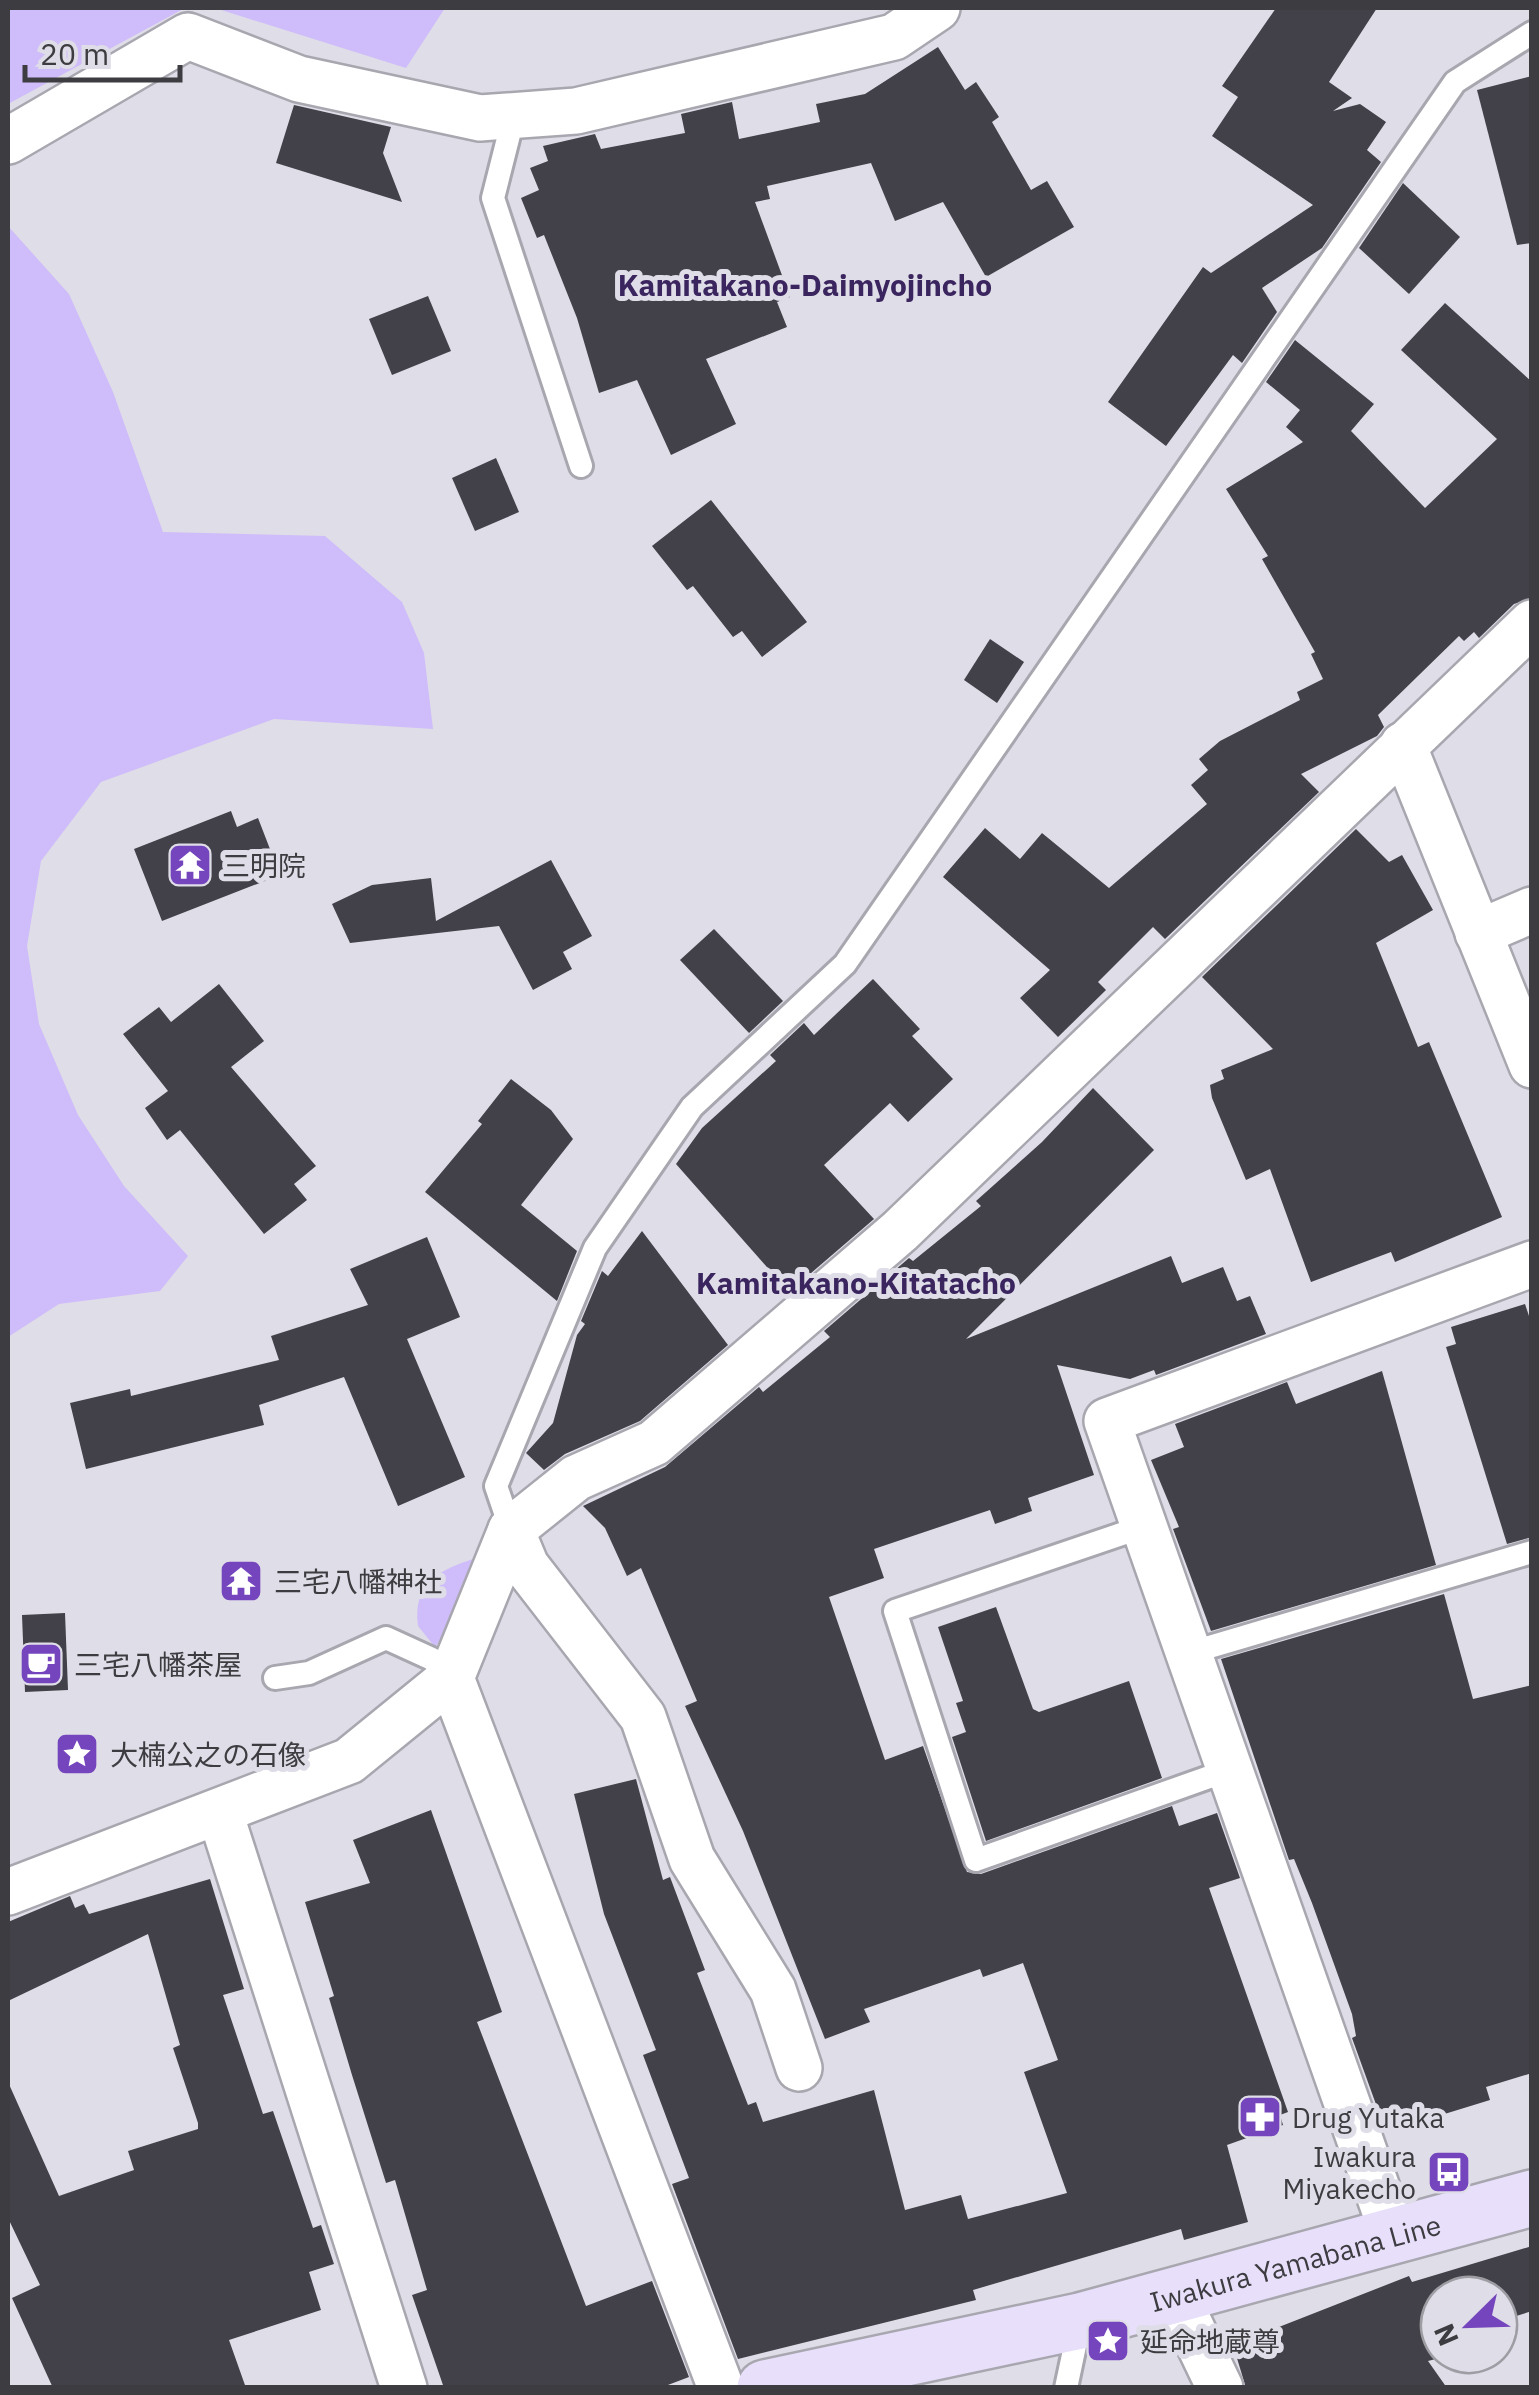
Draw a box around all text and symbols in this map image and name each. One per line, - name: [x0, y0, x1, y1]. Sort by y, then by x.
- scale bar: [25, 20, 180, 82]
- text: 20 m: [40, 34, 109, 73]
- district label: Kamitakano-Daimyojincho: [618, 265, 992, 304]
- temple icon: 三明院: [167, 842, 213, 888]
- place label: 三明院: [222, 847, 306, 884]
- district label: Kamitakano-Kitatacho: [696, 1263, 1016, 1302]
- temple icon: 三宅八幡神社: [218, 1558, 264, 1604]
- place label: 三宅八幡神社: [274, 1563, 442, 1600]
- cafe icon: 三宅八幡茶屋: [18, 1641, 64, 1687]
- place label: 三宅八幡茶屋: [74, 1646, 242, 1683]
- place icon: 大楠公之の石像: [54, 1731, 100, 1777]
- place label: 大楠公之の石像: [110, 1736, 306, 1773]
- pharmacy icon: Drug Yutaka: [1237, 2094, 1283, 2140]
- place label: Drug Yutaka: [1292, 2099, 1444, 2136]
- place label: Iwakura Miyakecho: [1282, 2138, 1416, 2207]
- bus stop icon: Iwakura Miyakecho: [1426, 2149, 1472, 2195]
- street label: Iwakura Yamabana Line: [1145, 2205, 1445, 2320]
- north arrow: [1419, 2275, 1519, 2375]
- place icon: 延命地蔵尊: [1085, 2318, 1131, 2364]
- text: N: [1425, 2318, 1467, 2352]
- place label: 延命地蔵尊: [1140, 2323, 1280, 2360]

